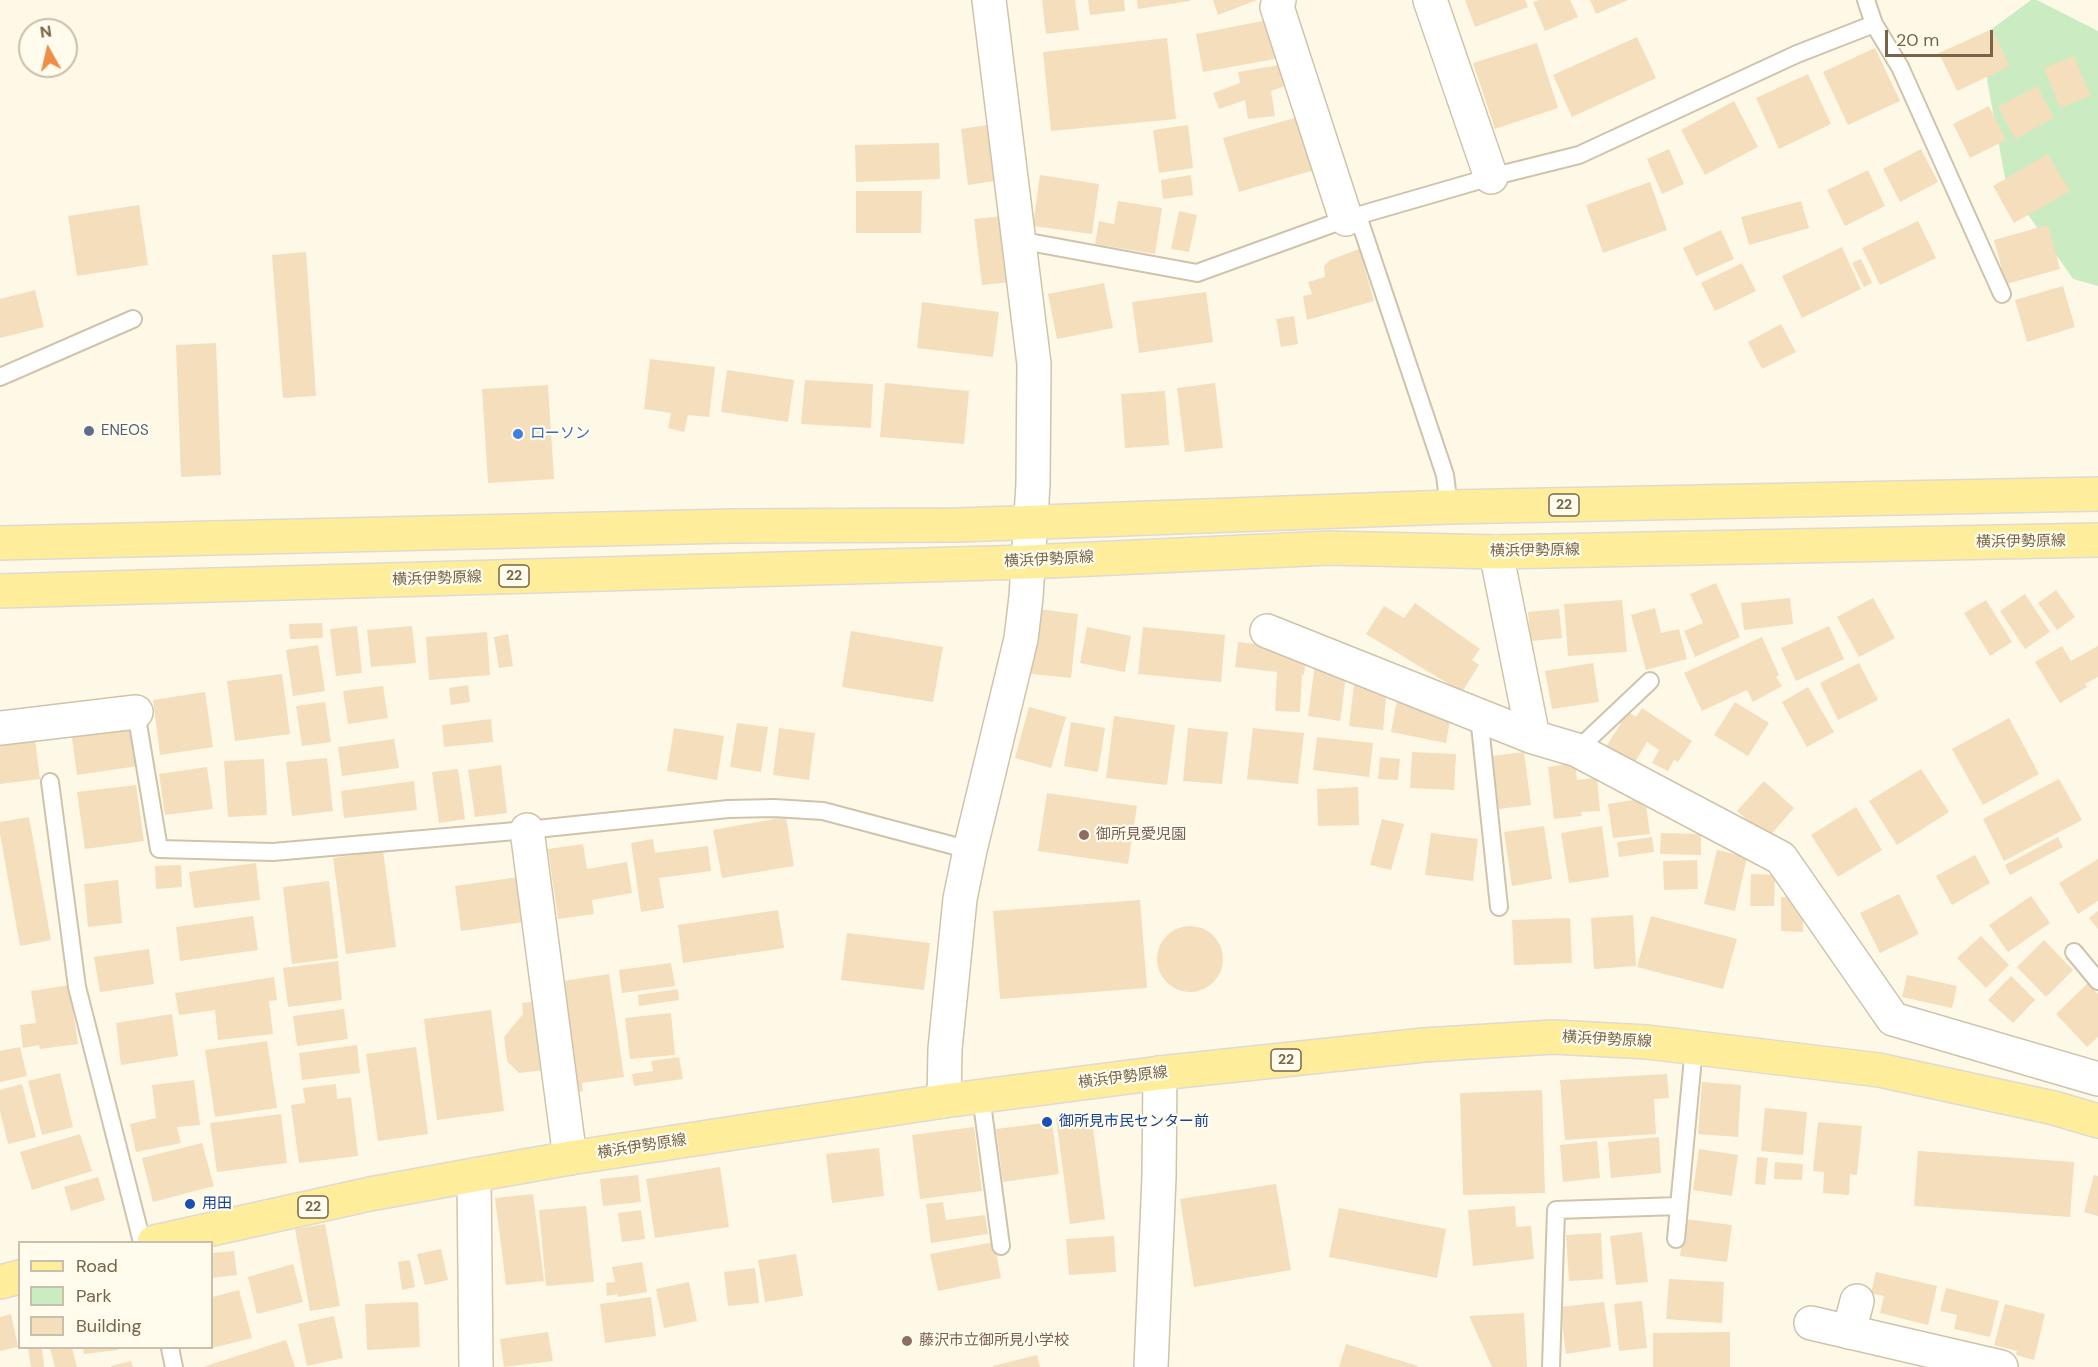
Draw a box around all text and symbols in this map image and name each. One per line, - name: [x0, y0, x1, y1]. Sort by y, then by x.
- north arrow: [18, 18, 78, 78]
- scale bar: [1888, 18, 1996, 56]
- text: N: [38, 20, 53, 43]
- text: 20 m: [1896, 28, 1939, 52]
- place label: ENEOS: [101, 422, 149, 440]
- marker: ENEOS: [82, 424, 96, 438]
- place label: ローソン: [530, 425, 590, 443]
- marker: ローソン: [511, 427, 525, 441]
- road number: 22: [1549, 494, 1579, 516]
- street label: 横浜伊勢原線: [1976, 532, 2066, 552]
- street label: 横浜伊勢原線: [1490, 541, 1580, 561]
- street label: 横浜伊勢原線: [1004, 549, 1094, 571]
- road number: 22: [499, 565, 529, 587]
- street label: 横浜伊勢原線: [392, 568, 482, 590]
- place label: 御所見愛児園: [1096, 826, 1186, 844]
- marker: 御所見愛児園: [1077, 828, 1091, 842]
- street label: 横浜伊勢原線: [1562, 1029, 1652, 1051]
- road number: 22: [1271, 1049, 1301, 1071]
- street label: 横浜伊勢原線: [1077, 1064, 1169, 1092]
- place label: 御所見市民センター前: [1059, 1113, 1209, 1131]
- marker: 御所見市民センター前: [1040, 1115, 1054, 1129]
- street label: 横浜伊勢原線: [596, 1131, 688, 1163]
- place label: 用田: [202, 1195, 232, 1213]
- road number: 22: [298, 1196, 328, 1218]
- marker: 用田: [183, 1197, 197, 1211]
- legend: [18, 1241, 213, 1349]
- text: Road: [76, 1254, 118, 1278]
- text: Park: [76, 1284, 112, 1308]
- text: Building: [76, 1314, 141, 1338]
- place label: 藤沢市立御所見小学校: [919, 1332, 1069, 1350]
- marker: 藤沢市立御所見小学校: [900, 1334, 914, 1348]

